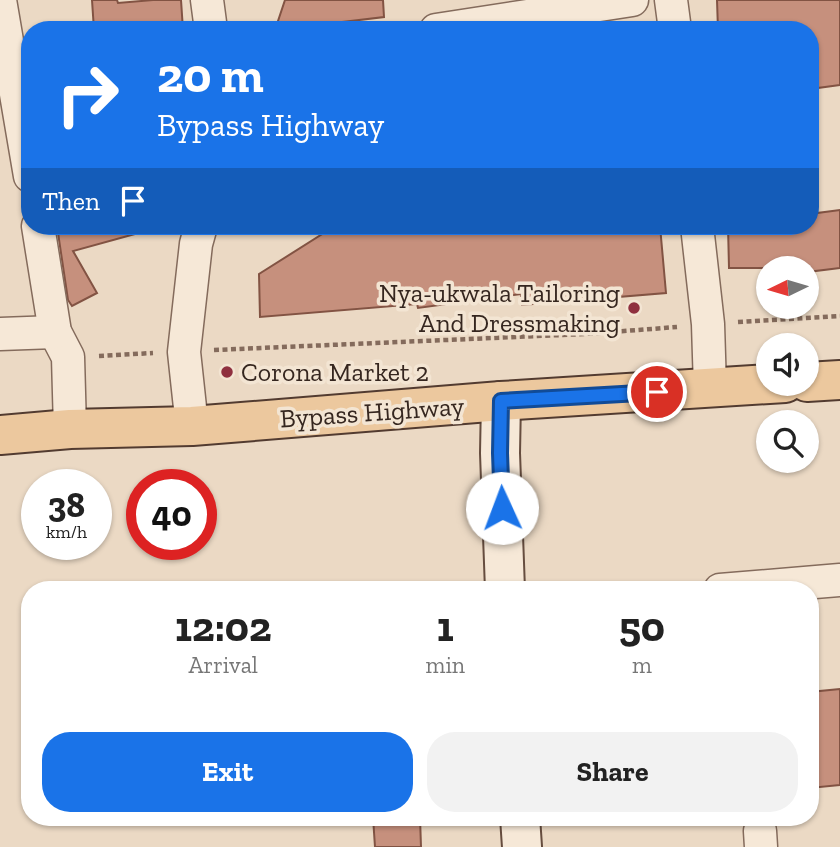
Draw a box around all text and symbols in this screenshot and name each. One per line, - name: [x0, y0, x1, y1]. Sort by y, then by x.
- text: 20 m: [157, 46, 264, 105]
- icon: right: [42, 49, 133, 140]
- text: Bypass Highway: [157, 106, 384, 144]
- icon: arrive: [114, 182, 152, 220]
- text: Then: [42, 185, 100, 217]
- north arrow: [756, 256, 819, 318]
- map controls: [756, 256, 819, 473]
- place label: Nya-ukwala Tailoring And Dressmaking: [379, 277, 620, 339]
- marker: Nya-ukwala Tailoring And Dressmaking: [626, 300, 642, 316]
- button: sound: [756, 333, 819, 396]
- place label: Corona Market 2: [241, 356, 429, 388]
- pin: [627, 362, 687, 422]
- marker: Corona Market 2: [219, 364, 235, 380]
- icon: arrive: [638, 373, 676, 411]
- street label: Bypass Highway: [279, 390, 466, 434]
- button: search: [756, 410, 819, 473]
- speed limit sign: 40: [126, 469, 217, 560]
- position arrow: [465, 471, 539, 545]
- text: 38: [48, 484, 85, 526]
- text: km/h: [46, 521, 87, 543]
- text: 12:02: [175, 601, 272, 652]
- text: 1: [437, 601, 454, 652]
- text: 50: [619, 601, 665, 652]
- text: Arrival: [189, 651, 258, 679]
- text: min: [426, 651, 465, 679]
- text: m: [632, 651, 652, 679]
- button: Exit: [42, 732, 413, 812]
- button: Share: [427, 732, 798, 812]

